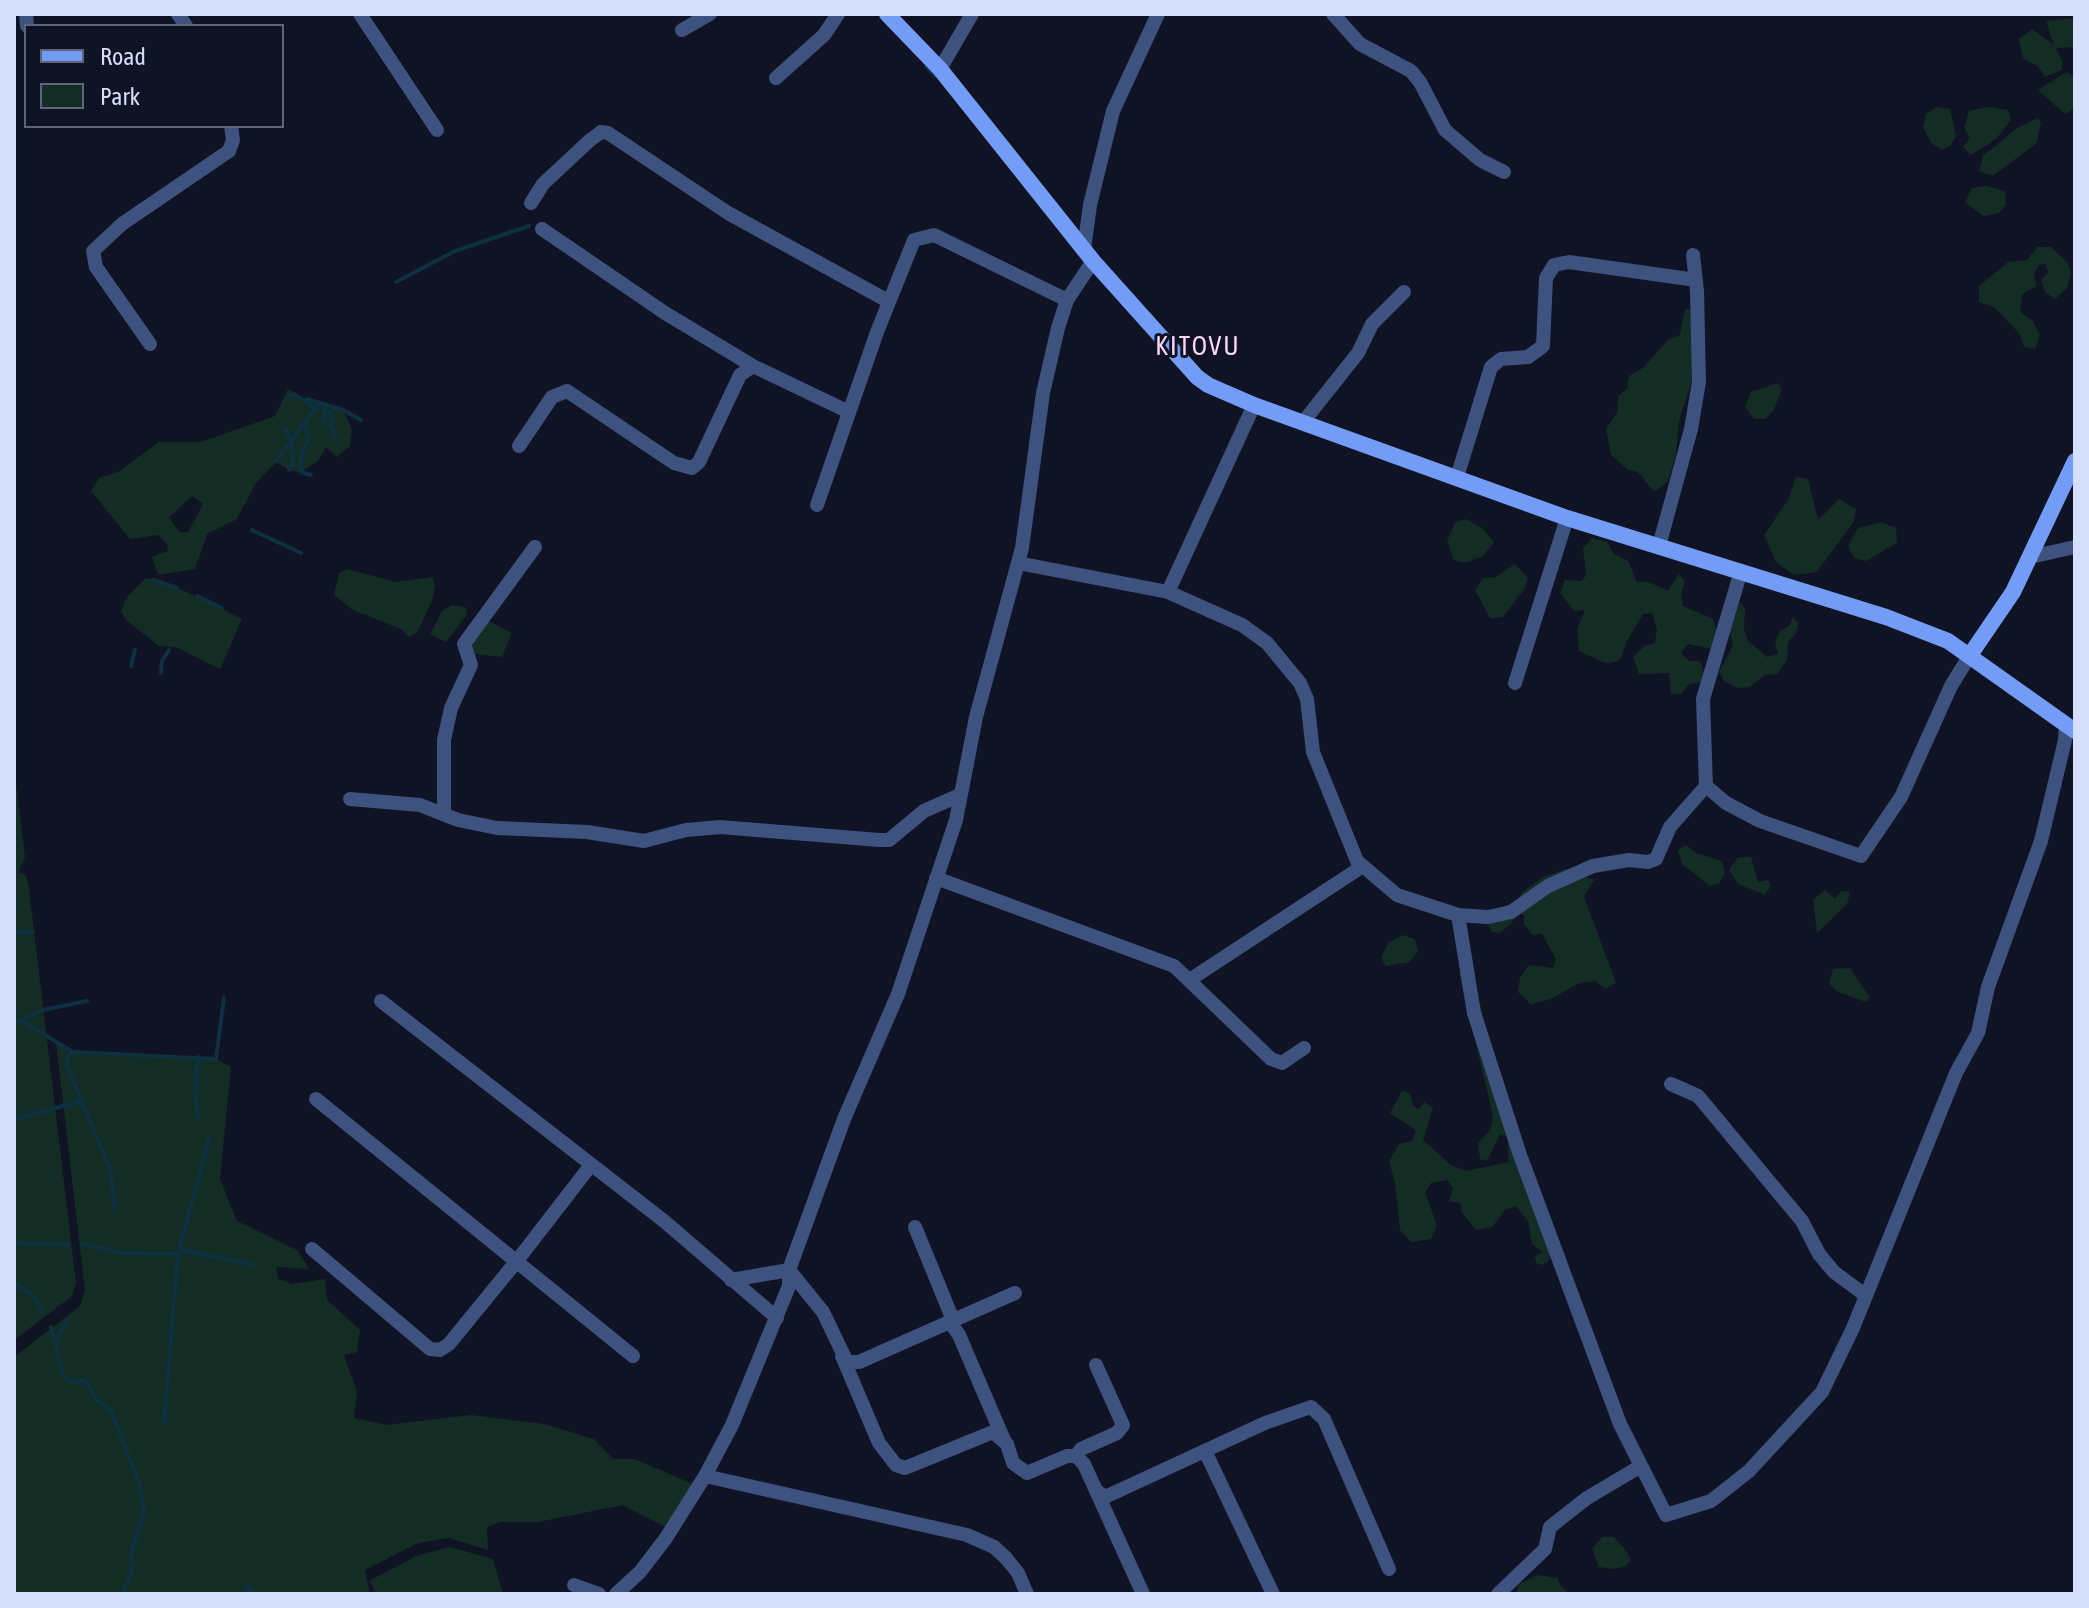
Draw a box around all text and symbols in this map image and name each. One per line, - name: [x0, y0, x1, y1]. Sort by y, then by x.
- legend: [24, 24, 284, 128]
- text: Road: [100, 43, 146, 70]
- text: Park: [100, 83, 140, 110]
- district label: KITOVU: [1155, 331, 1241, 363]

